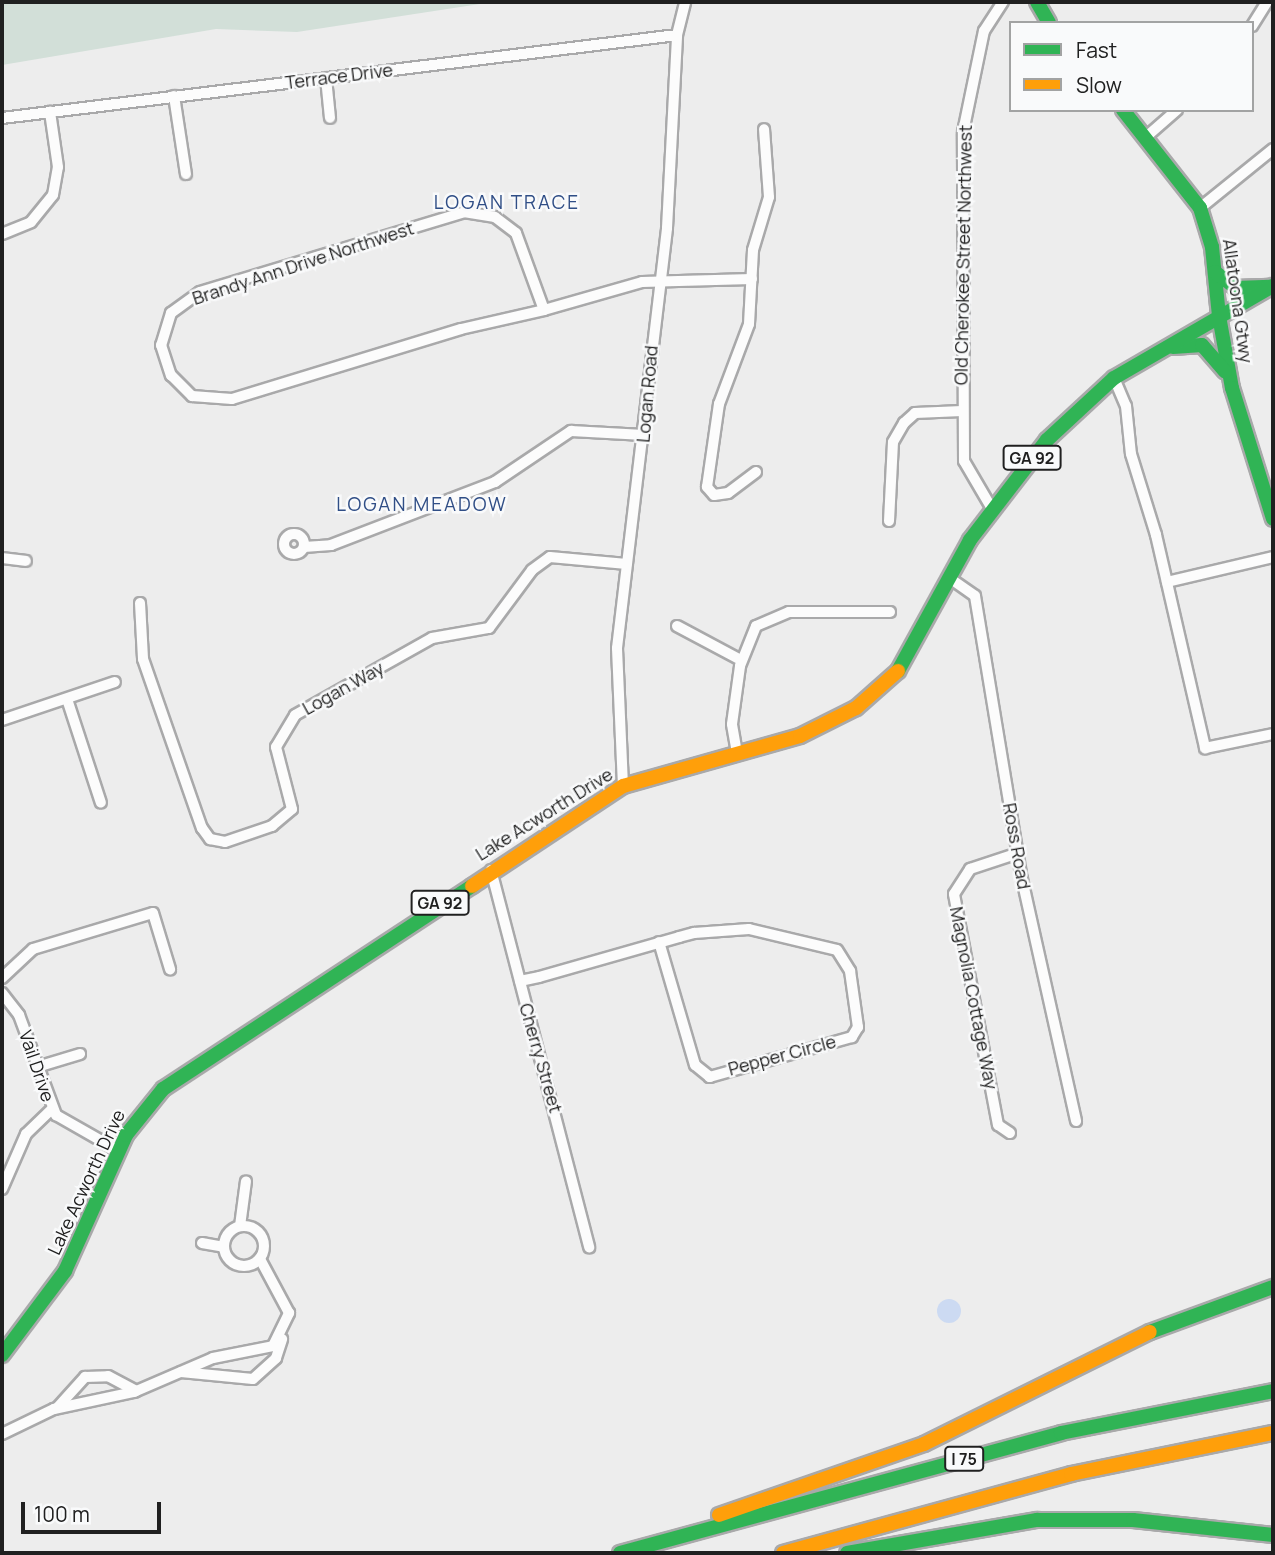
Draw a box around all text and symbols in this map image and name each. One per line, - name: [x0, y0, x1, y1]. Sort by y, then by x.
- legend: [1009, 21, 1254, 112]
- text: Fast: [1076, 36, 1117, 64]
- street label: Terrace Drive: [284, 59, 394, 93]
- text: Slow: [1076, 71, 1122, 99]
- street label: Old Cherokee Street Northwest: [950, 125, 976, 385]
- district label: LOGAN TRACE: [435, 192, 579, 214]
- street label: Brandy Ann Drive Northwest: [190, 217, 416, 309]
- street label: Allatoona Gtwy: [1219, 237, 1257, 365]
- street label: Logan Road: [632, 345, 662, 443]
- road number: GA 92: [1002, 446, 1062, 471]
- district label: LOGAN MEADOW: [338, 494, 506, 516]
- street label: Logan Way: [299, 657, 387, 719]
- street label: Lake Acworth Drive: [471, 763, 617, 865]
- street label: Ross Road: [999, 801, 1035, 891]
- road number: GA 92: [410, 890, 470, 916]
- street label: Magnolia Cottage Way: [946, 905, 1002, 1091]
- street label: Cherry Street: [515, 1001, 567, 1115]
- street label: Vail Drive: [15, 1027, 59, 1105]
- street label: Pepper Circle: [726, 1030, 838, 1080]
- street label: Lake Acworth Drive: [43, 1106, 129, 1258]
- road number: I 75: [943, 1446, 985, 1471]
- scale bar: [24, 1488, 164, 1532]
- text: 100 m: [34, 1500, 90, 1528]

